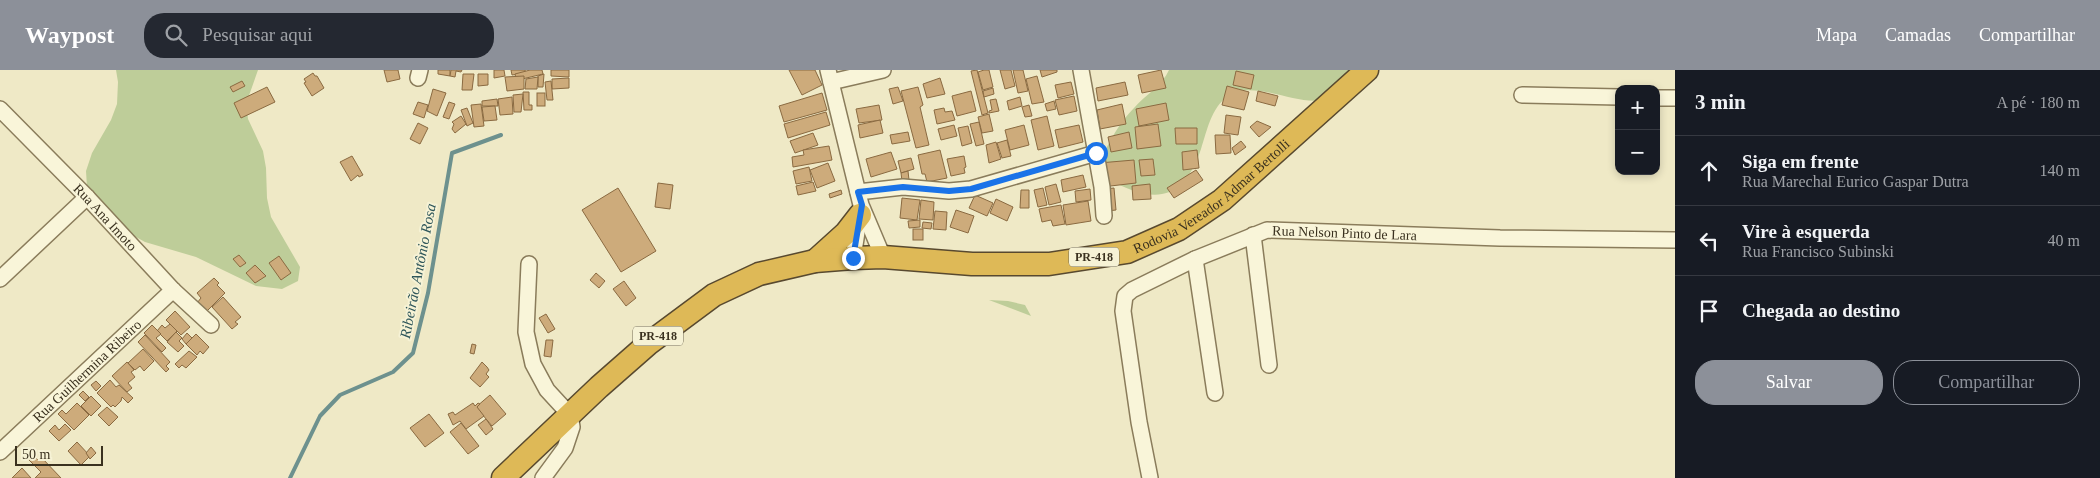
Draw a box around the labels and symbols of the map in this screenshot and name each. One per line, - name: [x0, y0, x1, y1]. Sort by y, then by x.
- street label: Rodovia Vereador Admar Bertolli: [1131, 136, 1293, 256]
- route start: [1085, 142, 1108, 165]
- street label: Rua Ana Imoto: [70, 181, 140, 254]
- water label: Ribeirão Antônio Rosa: [397, 202, 439, 341]
- street label: Rua Nelson Pinto de Lara: [1272, 223, 1418, 243]
- route end: [842, 247, 865, 270]
- road number: PR-418: [1069, 248, 1119, 266]
- street label: Rua Guilhermina Ribeiro: [30, 317, 144, 425]
- road number: PR-418: [633, 326, 683, 346]
- scale bar: [15, 443, 102, 466]

